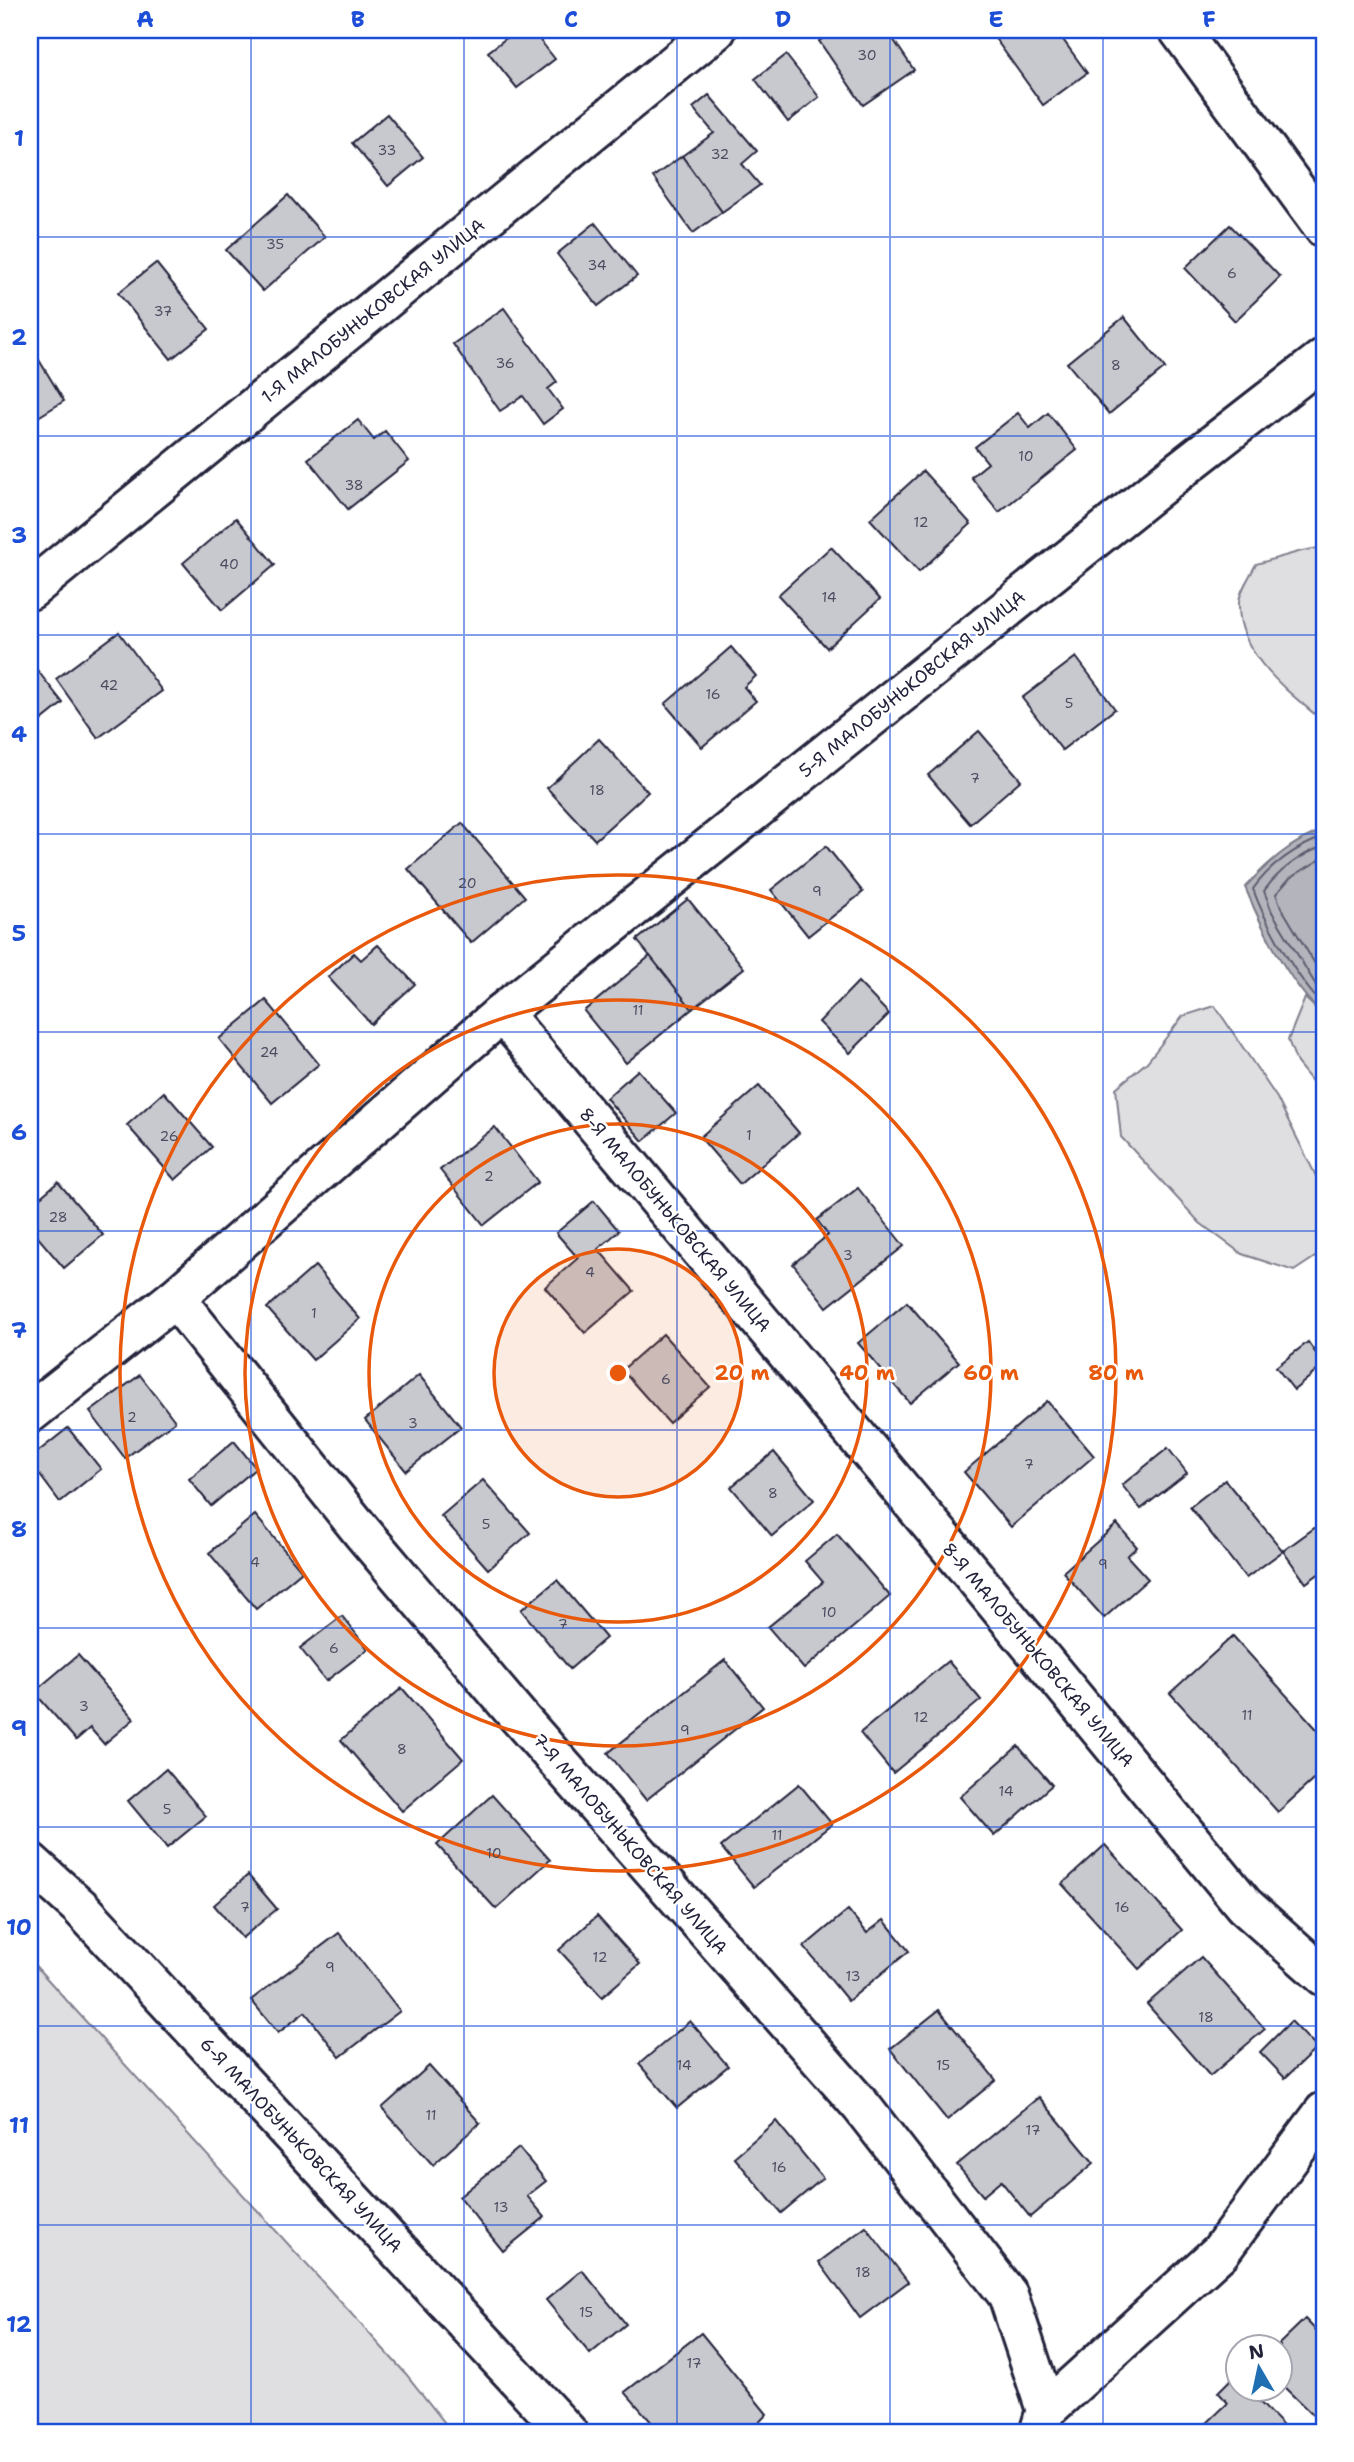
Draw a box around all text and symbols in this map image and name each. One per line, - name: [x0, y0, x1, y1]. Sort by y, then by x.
- text: A: [136, 4, 154, 34]
- text: B: [351, 4, 365, 34]
- text: C: [564, 4, 578, 34]
- text: D: [775, 4, 791, 34]
- text: E: [988, 4, 1004, 34]
- text: F: [1202, 4, 1216, 34]
- house number: 30: [857, 46, 877, 64]
- text: 1: [14, 123, 24, 153]
- house number: 33: [378, 141, 396, 159]
- house number: 32: [711, 145, 729, 163]
- street label: 1-Я МАЛОБУНЬКОВСКАЯ УЛИЦА: [256, 213, 490, 409]
- house number: 35: [266, 235, 284, 253]
- house number: 34: [587, 256, 607, 274]
- house number: 6: [1227, 264, 1237, 282]
- house number: 37: [154, 302, 172, 320]
- text: 2: [11, 322, 27, 352]
- house number: 36: [495, 354, 515, 372]
- house number: 8: [1111, 356, 1121, 374]
- house number: 10: [1018, 447, 1034, 465]
- house number: 38: [344, 476, 364, 494]
- house number: 12: [914, 513, 928, 531]
- text: 3: [11, 520, 27, 550]
- house number: 40: [219, 555, 239, 573]
- street label: 5-Я МАЛОБУНЬКОВСКАЯ УЛИЦА: [794, 585, 1030, 783]
- house number: 14: [821, 588, 837, 606]
- house number: 42: [100, 676, 118, 694]
- house number: 16: [705, 685, 721, 703]
- house number: 5: [1065, 694, 1073, 712]
- text: 4: [11, 719, 27, 749]
- house number: 7: [970, 769, 980, 787]
- house number: 18: [589, 781, 605, 799]
- house number: 20: [457, 874, 477, 892]
- house number: 9: [812, 882, 822, 900]
- text: 5: [12, 918, 26, 948]
- house number: 11: [632, 1001, 644, 1019]
- house number: 24: [260, 1043, 279, 1061]
- street label: 8-Я МАЛОБУНЬКОВСКАЯ УЛИЦА: [574, 1103, 776, 1337]
- text: 6: [11, 1117, 27, 1147]
- house number: 1: [746, 1126, 752, 1144]
- house number: 26: [160, 1127, 179, 1145]
- house number: 2: [484, 1167, 494, 1185]
- house number: 28: [48, 1208, 68, 1226]
- house number: 3: [843, 1246, 853, 1264]
- house number: 4: [585, 1263, 595, 1281]
- house number: 1: [311, 1304, 317, 1322]
- text: 7: [11, 1315, 27, 1345]
- text: 20 m: [714, 1359, 770, 1387]
- text: 40 m: [839, 1359, 895, 1387]
- text: 60 m: [963, 1359, 1019, 1387]
- text: 80 m: [1088, 1359, 1144, 1387]
- centre of rings: [606, 1361, 630, 1385]
- house number: 6: [661, 1370, 671, 1388]
- house number: 2: [127, 1408, 137, 1426]
- house number: 3: [408, 1414, 418, 1432]
- house number: 7: [1024, 1455, 1034, 1473]
- house number: 8: [768, 1484, 778, 1502]
- text: 8: [11, 1514, 27, 1544]
- house number: 5: [482, 1515, 490, 1533]
- street label: 8-Я МАЛОБУНЬКОВСКАЯ УЛИЦА: [937, 1538, 1139, 1772]
- house number: 4: [250, 1553, 260, 1571]
- house number: 9: [1098, 1555, 1108, 1573]
- house number: 10: [821, 1603, 837, 1621]
- house number: 7: [558, 1615, 568, 1633]
- house number: 6: [329, 1639, 339, 1657]
- house number: 3: [79, 1697, 89, 1715]
- house number: 11: [1241, 1706, 1253, 1724]
- house number: 12: [914, 1708, 928, 1726]
- text: 9: [11, 1713, 27, 1743]
- house number: 9: [680, 1721, 690, 1739]
- street label: 7-Я МАЛОБУНЬКОВСКАЯ УЛИЦА: [527, 1728, 733, 1960]
- house number: 8: [397, 1740, 407, 1758]
- house number: 14: [998, 1782, 1014, 1800]
- house number: 5: [163, 1800, 171, 1818]
- house number: 11: [771, 1826, 783, 1844]
- house number: 10: [486, 1844, 502, 1862]
- house number: 7: [240, 1898, 250, 1916]
- house number: 16: [1114, 1898, 1130, 1916]
- text: 10: [6, 1912, 32, 1942]
- house number: 12: [593, 1948, 607, 1966]
- house number: 9: [325, 1958, 335, 1976]
- house number: 13: [846, 1967, 860, 1985]
- house number: 18: [1198, 2008, 1214, 2026]
- street label: 6-Я МАЛОБУНЬКОВСКАЯ УЛИЦА: [195, 2032, 407, 2258]
- house number: 14: [676, 2056, 692, 2074]
- house number: 15: [936, 2056, 950, 2074]
- house number: 11: [425, 2106, 437, 2124]
- text: 11: [9, 2110, 29, 2140]
- house number: 17: [1026, 2121, 1040, 2139]
- house number: 16: [771, 2158, 787, 2176]
- house number: 13: [494, 2198, 508, 2216]
- house number: 18: [855, 2263, 871, 2281]
- house number: 15: [579, 2303, 593, 2321]
- text: 12: [6, 2309, 32, 2339]
- north arrow: [1224, 2332, 1294, 2402]
- text: N: [1247, 2338, 1266, 2365]
- house number: 17: [687, 2354, 701, 2372]

